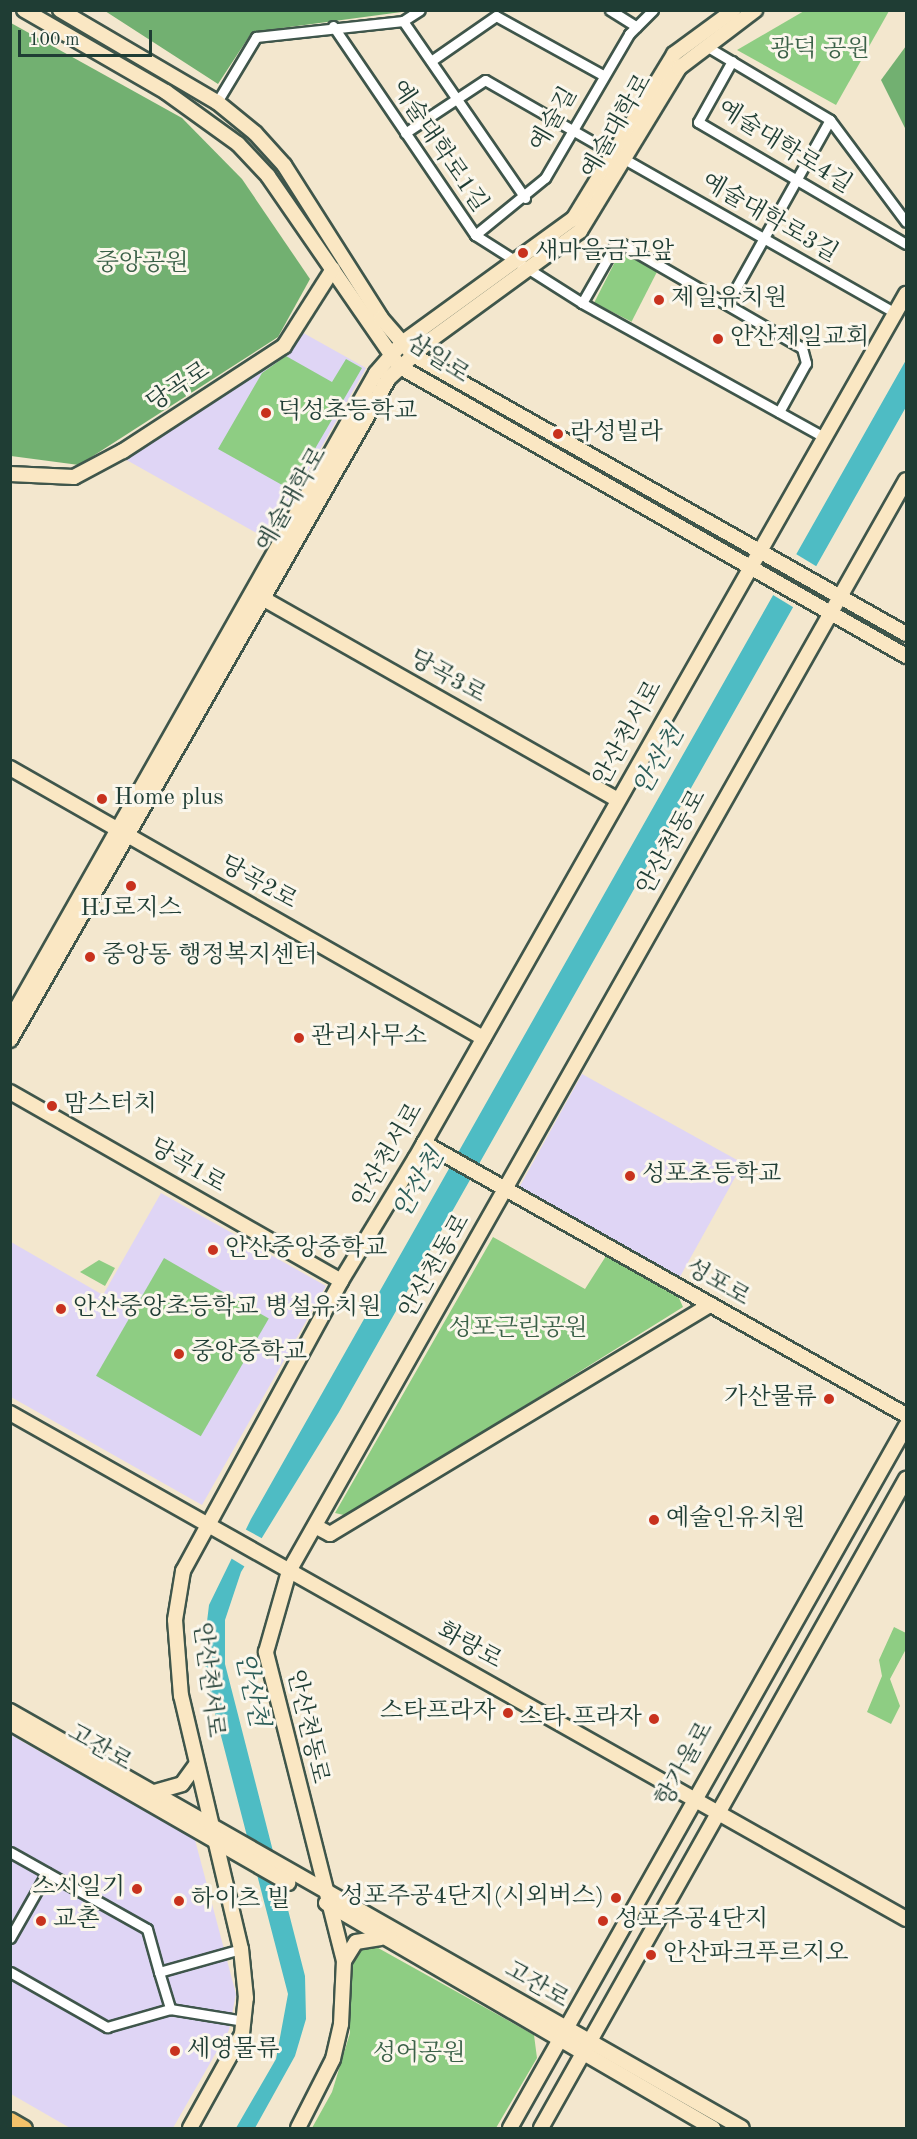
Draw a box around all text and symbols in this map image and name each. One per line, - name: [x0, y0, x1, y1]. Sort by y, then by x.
- scale bar: [21, 18, 154, 56]
- text: 100 m: [29, 31, 80, 49]
- park label: 광덕 공원: [770, 37, 870, 65]
- street label: 예술대학로: [577, 70, 659, 184]
- street label: 예술대학로1길: [383, 76, 493, 218]
- street label: 예술길: [525, 83, 585, 157]
- street label: 예술대학로4길: [711, 95, 857, 201]
- street label: 예술대학로3길: [696, 168, 842, 270]
- place label: 새마을금고앞: [535, 239, 674, 267]
- marker: 새마을금고앞: [516, 246, 530, 260]
- park label: 중앙공원: [96, 251, 188, 279]
- place label: 제일유치원: [671, 286, 787, 314]
- marker: 제일유치원: [652, 293, 666, 307]
- place label: 안산제일교회: [730, 325, 869, 353]
- street label: 삼일로: [400, 329, 474, 391]
- marker: 안산제일교회: [711, 332, 725, 346]
- street label: 당곡로: [142, 357, 216, 419]
- place label: 덕성초등학교: [278, 399, 417, 427]
- marker: 덕성초등학교: [259, 406, 273, 420]
- place label: 라성빌라: [570, 420, 663, 448]
- marker: 라성빌라: [551, 427, 565, 441]
- street label: 예술대학로: [252, 443, 334, 557]
- street label: 당곡3로: [404, 645, 490, 711]
- street label: 안산천서로: [588, 676, 670, 792]
- water label: 안산천: [628, 721, 692, 801]
- place label: Home plus: [114, 785, 224, 813]
- street label: 안산천동로: [632, 785, 714, 901]
- marker: Home plus: [95, 792, 109, 806]
- street label: 당곡2로: [215, 851, 301, 917]
- marker: HJ로지스: [124, 879, 138, 893]
- place label: HJ로지스: [80, 896, 182, 924]
- place label: 중앙동 행정복지센터: [102, 943, 317, 971]
- marker: 중앙동 행정복지센터: [83, 950, 97, 964]
- place label: 관리사무소: [311, 1024, 427, 1052]
- marker: 관리사무소: [292, 1031, 306, 1045]
- place label: 맘스터치: [64, 1092, 157, 1120]
- marker: 맘스터치: [45, 1099, 59, 1113]
- street label: 안산천서로: [348, 1099, 430, 1213]
- street label: 당곡1로: [144, 1134, 230, 1200]
- water label: 안산천: [388, 1144, 452, 1224]
- place label: 성포초등학교: [642, 1162, 781, 1190]
- marker: 성포초등학교: [623, 1169, 637, 1183]
- street label: 안산천동로: [395, 1210, 477, 1324]
- place label: 안산중앙중학교: [225, 1236, 387, 1264]
- marker: 안산중앙중학교: [206, 1243, 220, 1257]
- street label: 성포로: [680, 1254, 754, 1314]
- place label: 안산중앙초등학교 병설유치원: [73, 1295, 381, 1323]
- marker: 안산중앙초등학교 병설유치원: [54, 1302, 68, 1316]
- park label: 성포근린공원: [448, 1316, 588, 1344]
- place label: 중앙중학교: [191, 1340, 307, 1368]
- marker: 중앙중학교: [172, 1347, 186, 1361]
- place label: 가산물류: [724, 1385, 817, 1413]
- marker: 가산물류: [822, 1392, 836, 1406]
- place label: 예술인유치원: [666, 1506, 805, 1534]
- marker: 예술인유치원: [647, 1513, 661, 1527]
- street label: 화랑로: [432, 1618, 506, 1676]
- street label: 안산천서로: [186, 1621, 228, 1739]
- water label: 안산천: [227, 1650, 273, 1730]
- street label: 안산천동로: [279, 1667, 333, 1787]
- place label: 스타프라자: [380, 1699, 496, 1727]
- place label: 스타 프라자: [519, 1705, 642, 1733]
- marker: 스타프라자: [501, 1706, 515, 1720]
- marker: 스타 프라자: [647, 1712, 661, 1726]
- street label: 항가울로: [651, 1717, 721, 1813]
- street label: 고잔로: [62, 1719, 136, 1779]
- place label: 스시일기: [32, 1875, 125, 1903]
- marker: 스시일기: [130, 1882, 144, 1896]
- place label: 성포주공4단지(시외버스): [340, 1884, 604, 1912]
- place label: 하이츠 빌: [191, 1887, 290, 1915]
- marker: 성포주공4단지(시외버스): [609, 1891, 623, 1905]
- marker: 하이츠 빌: [172, 1894, 186, 1908]
- place label: 교촌: [53, 1907, 99, 1935]
- place label: 성포주공4단지: [615, 1907, 768, 1935]
- marker: 교촌: [34, 1914, 48, 1928]
- marker: 성포주공4단지: [596, 1914, 610, 1928]
- place label: 안산파크푸르지오: [663, 1941, 848, 1969]
- marker: 안산파크푸르지오: [644, 1948, 658, 1962]
- street label: 고잔로: [499, 1956, 573, 2016]
- place label: 세영물류: [187, 2037, 280, 2065]
- park label: 성어공원: [373, 2041, 465, 2069]
- marker: 세영물류: [168, 2044, 182, 2058]

